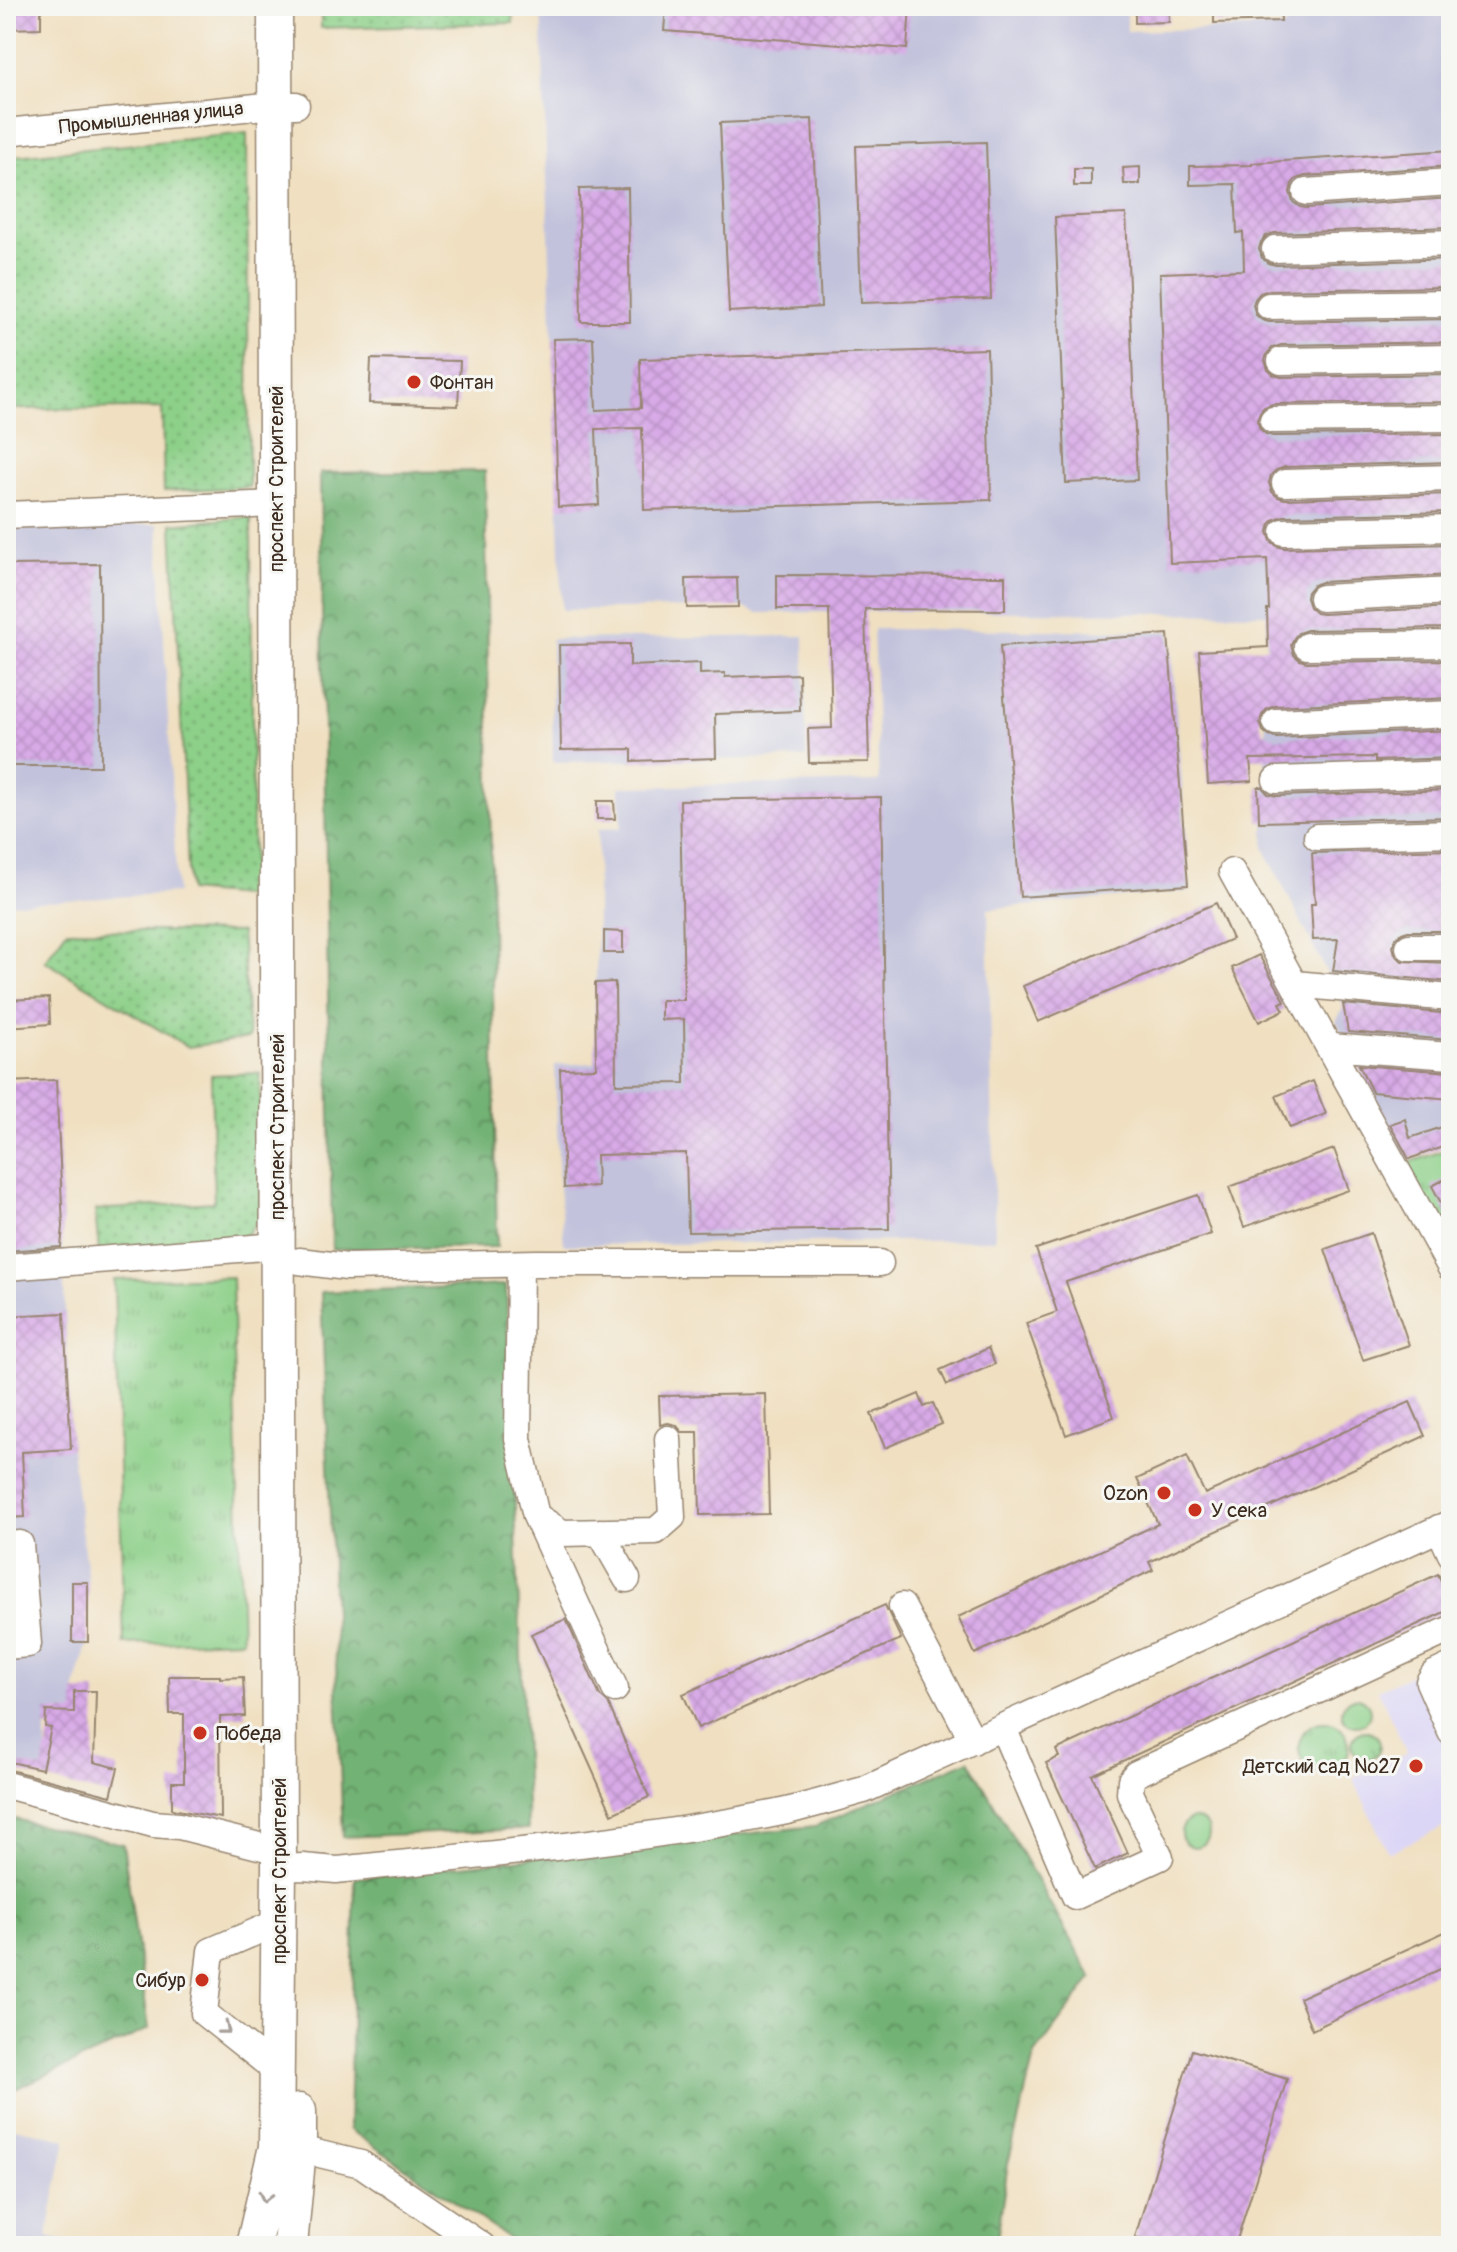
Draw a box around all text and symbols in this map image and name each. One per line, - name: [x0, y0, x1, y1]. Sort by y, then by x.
- street label: Промышленная улица: [57, 95, 245, 140]
- place label: Фонтан: [430, 370, 493, 395]
- marker: Фонтан: [405, 373, 423, 391]
- street label: проспект Строителей: [264, 386, 289, 572]
- street label: проспект Строителей: [265, 1034, 290, 1220]
- place label: Ozon: [1103, 1481, 1148, 1506]
- marker: Ozon: [1155, 1484, 1173, 1502]
- place label: У сека: [1211, 1498, 1267, 1523]
- marker: У сека: [1186, 1501, 1204, 1519]
- place label: Победа: [216, 1721, 281, 1746]
- marker: Победа: [191, 1724, 209, 1742]
- place label: Детский сад №27: [1242, 1754, 1400, 1779]
- marker: Детский сад №27: [1407, 1757, 1425, 1775]
- street label: проспект Строителей: [267, 1778, 292, 1964]
- place label: Сибур: [135, 1968, 186, 1993]
- marker: Сибур: [193, 1971, 211, 1989]
- one-way arrow: [216, 2020, 231, 2034]
- one-way arrow: [257, 2189, 274, 2203]

